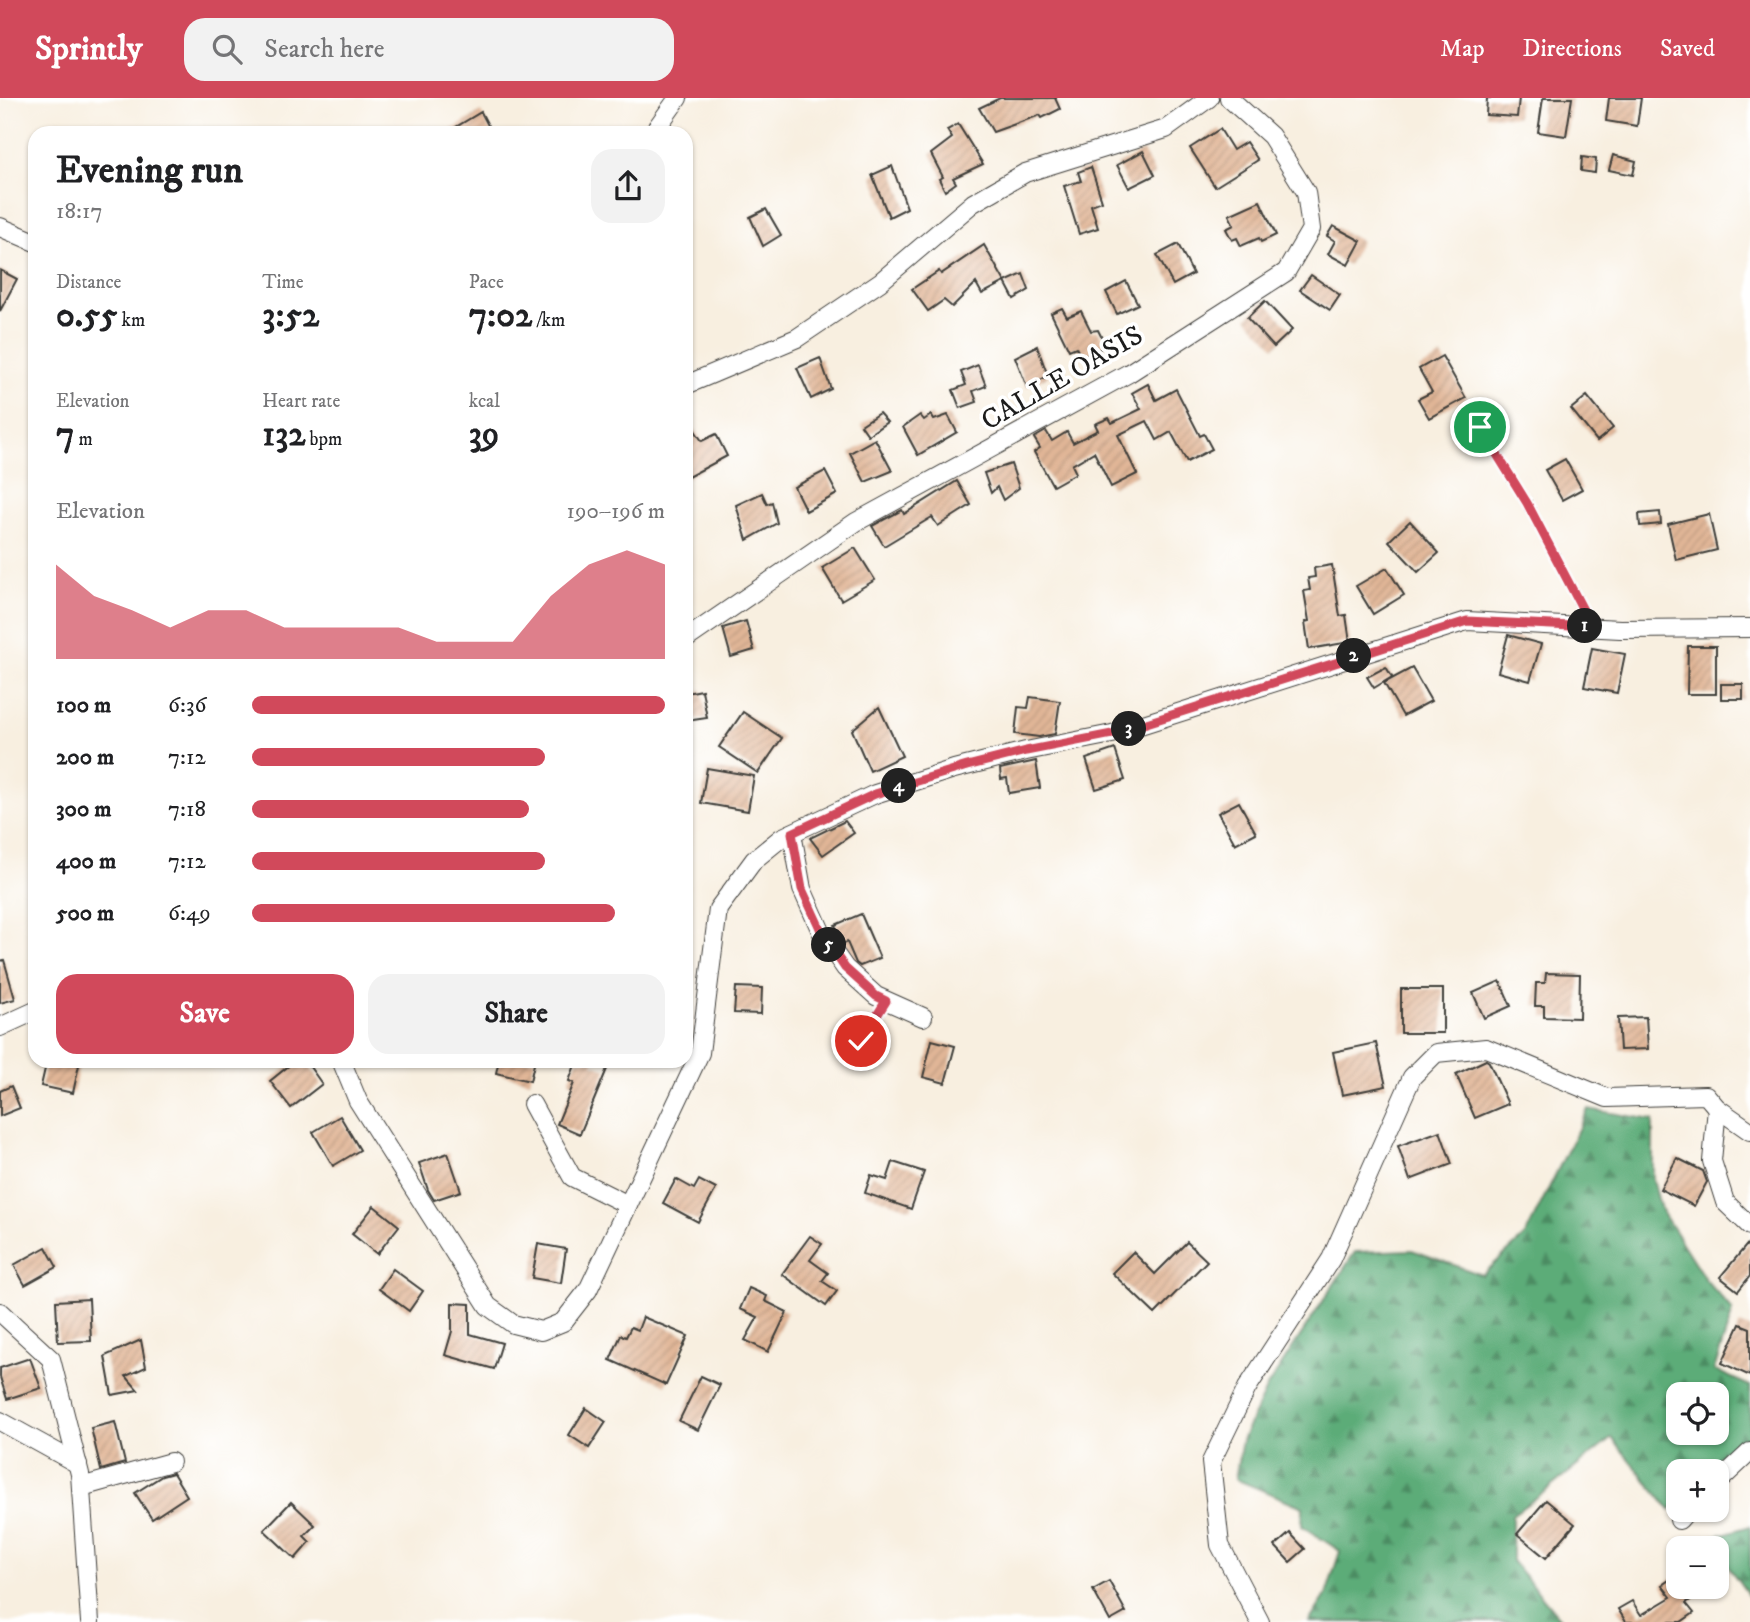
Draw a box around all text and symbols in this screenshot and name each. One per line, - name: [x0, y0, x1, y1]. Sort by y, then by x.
- search box: [184, 18, 674, 81]
- text: Sprintly: [35, 29, 142, 70]
- icon: search: [208, 30, 246, 68]
- text: Search here: [264, 33, 385, 66]
- text: Map: [1440, 34, 1485, 64]
- text: Directions: [1523, 34, 1622, 64]
- text: Saved: [1660, 34, 1715, 64]
- text: Evening run: [56, 147, 243, 195]
- button: share: [591, 149, 665, 223]
- text: 18:17: [56, 197, 103, 226]
- text: Distance: [56, 271, 121, 294]
- text: Time: [262, 271, 304, 294]
- text: Pace: [469, 271, 504, 294]
- text: 0.55: [56, 294, 118, 338]
- text: 3:52: [262, 294, 319, 338]
- text: 7:02: [469, 294, 532, 338]
- text: km: [118, 309, 145, 332]
- text: /km: [532, 309, 565, 332]
- street label: CALLE OASIS: [975, 318, 1149, 438]
- text: Elevation: [56, 390, 130, 413]
- text: Heart rate: [262, 390, 340, 413]
- text: kcal: [469, 390, 500, 413]
- pin: [1450, 397, 1510, 457]
- icon: arrive: [1461, 408, 1499, 446]
- text: 7: [56, 413, 74, 457]
- text: 132: [262, 413, 305, 457]
- text: 39: [469, 413, 499, 457]
- text: m: [74, 428, 93, 451]
- text: bpm: [305, 428, 342, 451]
- text: Elevation: [56, 497, 145, 526]
- text: 190–196 m: [567, 497, 665, 526]
- pin: 1: [1568, 608, 1602, 644]
- text: 1: [1581, 614, 1588, 637]
- pin: 2: [1336, 638, 1372, 674]
- text: 2: [1349, 644, 1358, 667]
- text: 100 m: [56, 691, 111, 720]
- text: 6:36: [168, 691, 207, 720]
- pin: 3: [1112, 712, 1146, 746]
- text: 3: [1125, 717, 1132, 740]
- text: 200 m: [56, 743, 114, 772]
- text: 7:12: [168, 743, 206, 772]
- pin: 4: [881, 768, 916, 804]
- text: 4: [893, 774, 904, 797]
- text: 300 m: [56, 795, 112, 824]
- text: 7:18: [168, 795, 206, 824]
- text: 400 m: [56, 847, 116, 876]
- text: 7:12: [168, 847, 206, 876]
- text: 500 m: [56, 899, 114, 928]
- text: 6:49: [168, 899, 211, 928]
- pin: 5: [812, 928, 846, 962]
- text: 5: [824, 933, 833, 956]
- button: Save: [56, 974, 354, 1054]
- button: Share: [368, 974, 665, 1054]
- pin: [831, 1011, 891, 1071]
- icon: check: [842, 1022, 880, 1060]
- map controls: [1666, 1382, 1729, 1599]
- button: locate: [1666, 1382, 1729, 1445]
- button: +: [1666, 1459, 1729, 1522]
- button: −: [1666, 1536, 1729, 1599]

